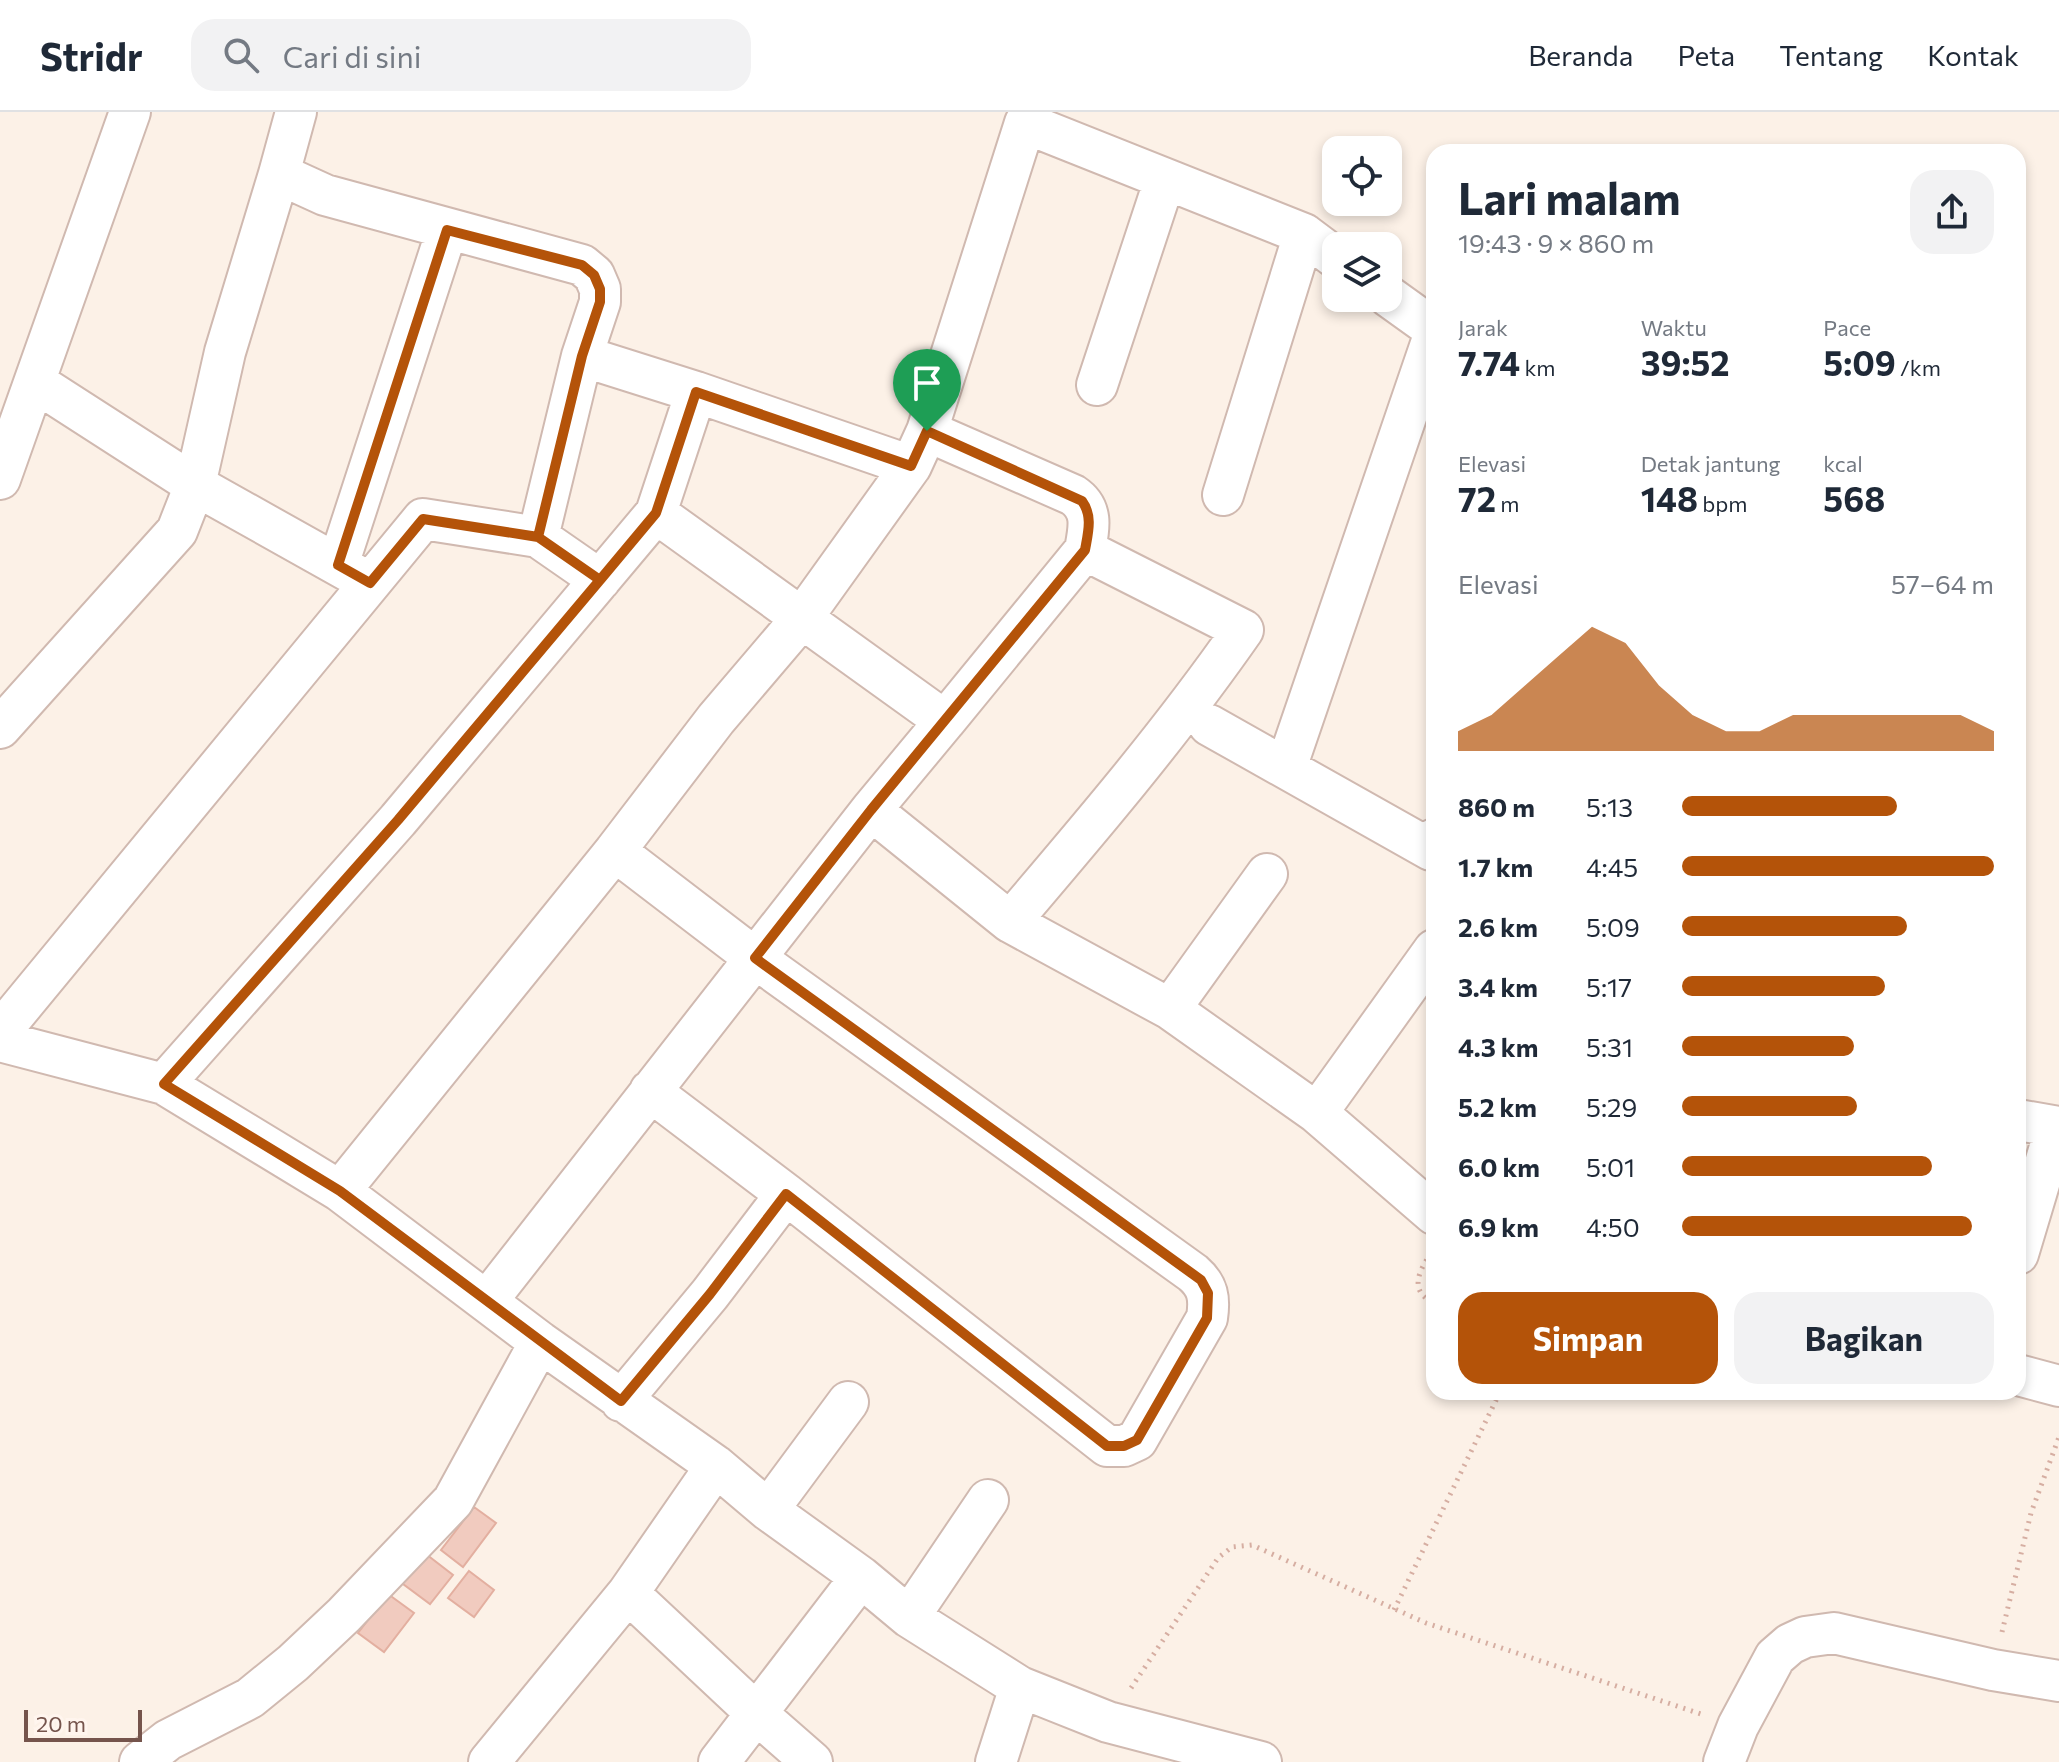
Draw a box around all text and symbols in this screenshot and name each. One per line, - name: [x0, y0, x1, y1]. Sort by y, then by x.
- search box: [191, 19, 751, 91]
- text: Stridr: [40, 32, 143, 79]
- icon: search: [219, 33, 263, 77]
- text: Cari di sini: [283, 37, 421, 74]
- text: Beranda: [1528, 38, 1633, 72]
- text: Peta: [1677, 38, 1735, 72]
- text: Tentang: [1779, 38, 1883, 72]
- text: Kontak: [1927, 38, 2019, 72]
- map controls: [1322, 136, 1402, 312]
- button: locate: [1322, 136, 1402, 216]
- text: Lari malam: [1458, 170, 1681, 224]
- button: share: [1910, 170, 1994, 254]
- text: 19:43 · 9 × 860 m: [1458, 227, 1654, 258]
- button: layers: [1322, 232, 1402, 312]
- text: Jarak: [1458, 314, 1508, 341]
- text: Waktu: [1641, 314, 1707, 341]
- text: Pace: [1823, 314, 1871, 341]
- text: 7.74: [1458, 341, 1520, 383]
- text: 39:52: [1641, 341, 1730, 383]
- text: 5:09: [1823, 341, 1896, 383]
- pin: [893, 349, 961, 431]
- text: km: [1520, 354, 1556, 381]
- text: /km: [1896, 354, 1941, 381]
- icon: arrive: [905, 361, 949, 405]
- text: Elevasi: [1458, 450, 1526, 477]
- text: Detak jantung: [1641, 450, 1781, 477]
- text: kcal: [1823, 450, 1863, 477]
- text: 72: [1458, 477, 1496, 519]
- text: 148: [1641, 477, 1698, 519]
- text: 568: [1823, 477, 1885, 519]
- text: m: [1496, 490, 1519, 517]
- text: bpm: [1698, 490, 1747, 517]
- text: Elevasi: [1458, 568, 1539, 599]
- text: 57–64 m: [1891, 568, 1994, 599]
- text: 860 m: [1458, 791, 1535, 822]
- text: 5:13: [1586, 791, 1633, 822]
- text: 1.7 km: [1458, 851, 1533, 882]
- text: 4:45: [1586, 851, 1638, 882]
- text: 2.6 km: [1458, 911, 1538, 942]
- text: 5:09: [1586, 911, 1640, 942]
- text: 3.4 km: [1458, 971, 1538, 1002]
- text: 5:17: [1586, 971, 1632, 1002]
- text: 4.3 km: [1458, 1031, 1538, 1062]
- text: 5:31: [1586, 1031, 1633, 1062]
- text: 5.2 km: [1458, 1091, 1537, 1122]
- text: 5:29: [1586, 1091, 1637, 1122]
- text: 6.0 km: [1458, 1151, 1540, 1182]
- text: 5:01: [1586, 1151, 1635, 1182]
- text: 6.9 km: [1458, 1211, 1539, 1242]
- text: 4:50: [1586, 1211, 1640, 1242]
- button: Simpan: [1458, 1292, 1718, 1384]
- button: Bagikan: [1734, 1292, 1994, 1384]
- scale bar: [24, 1706, 142, 1742]
- text: 20 m: [36, 1710, 86, 1737]

